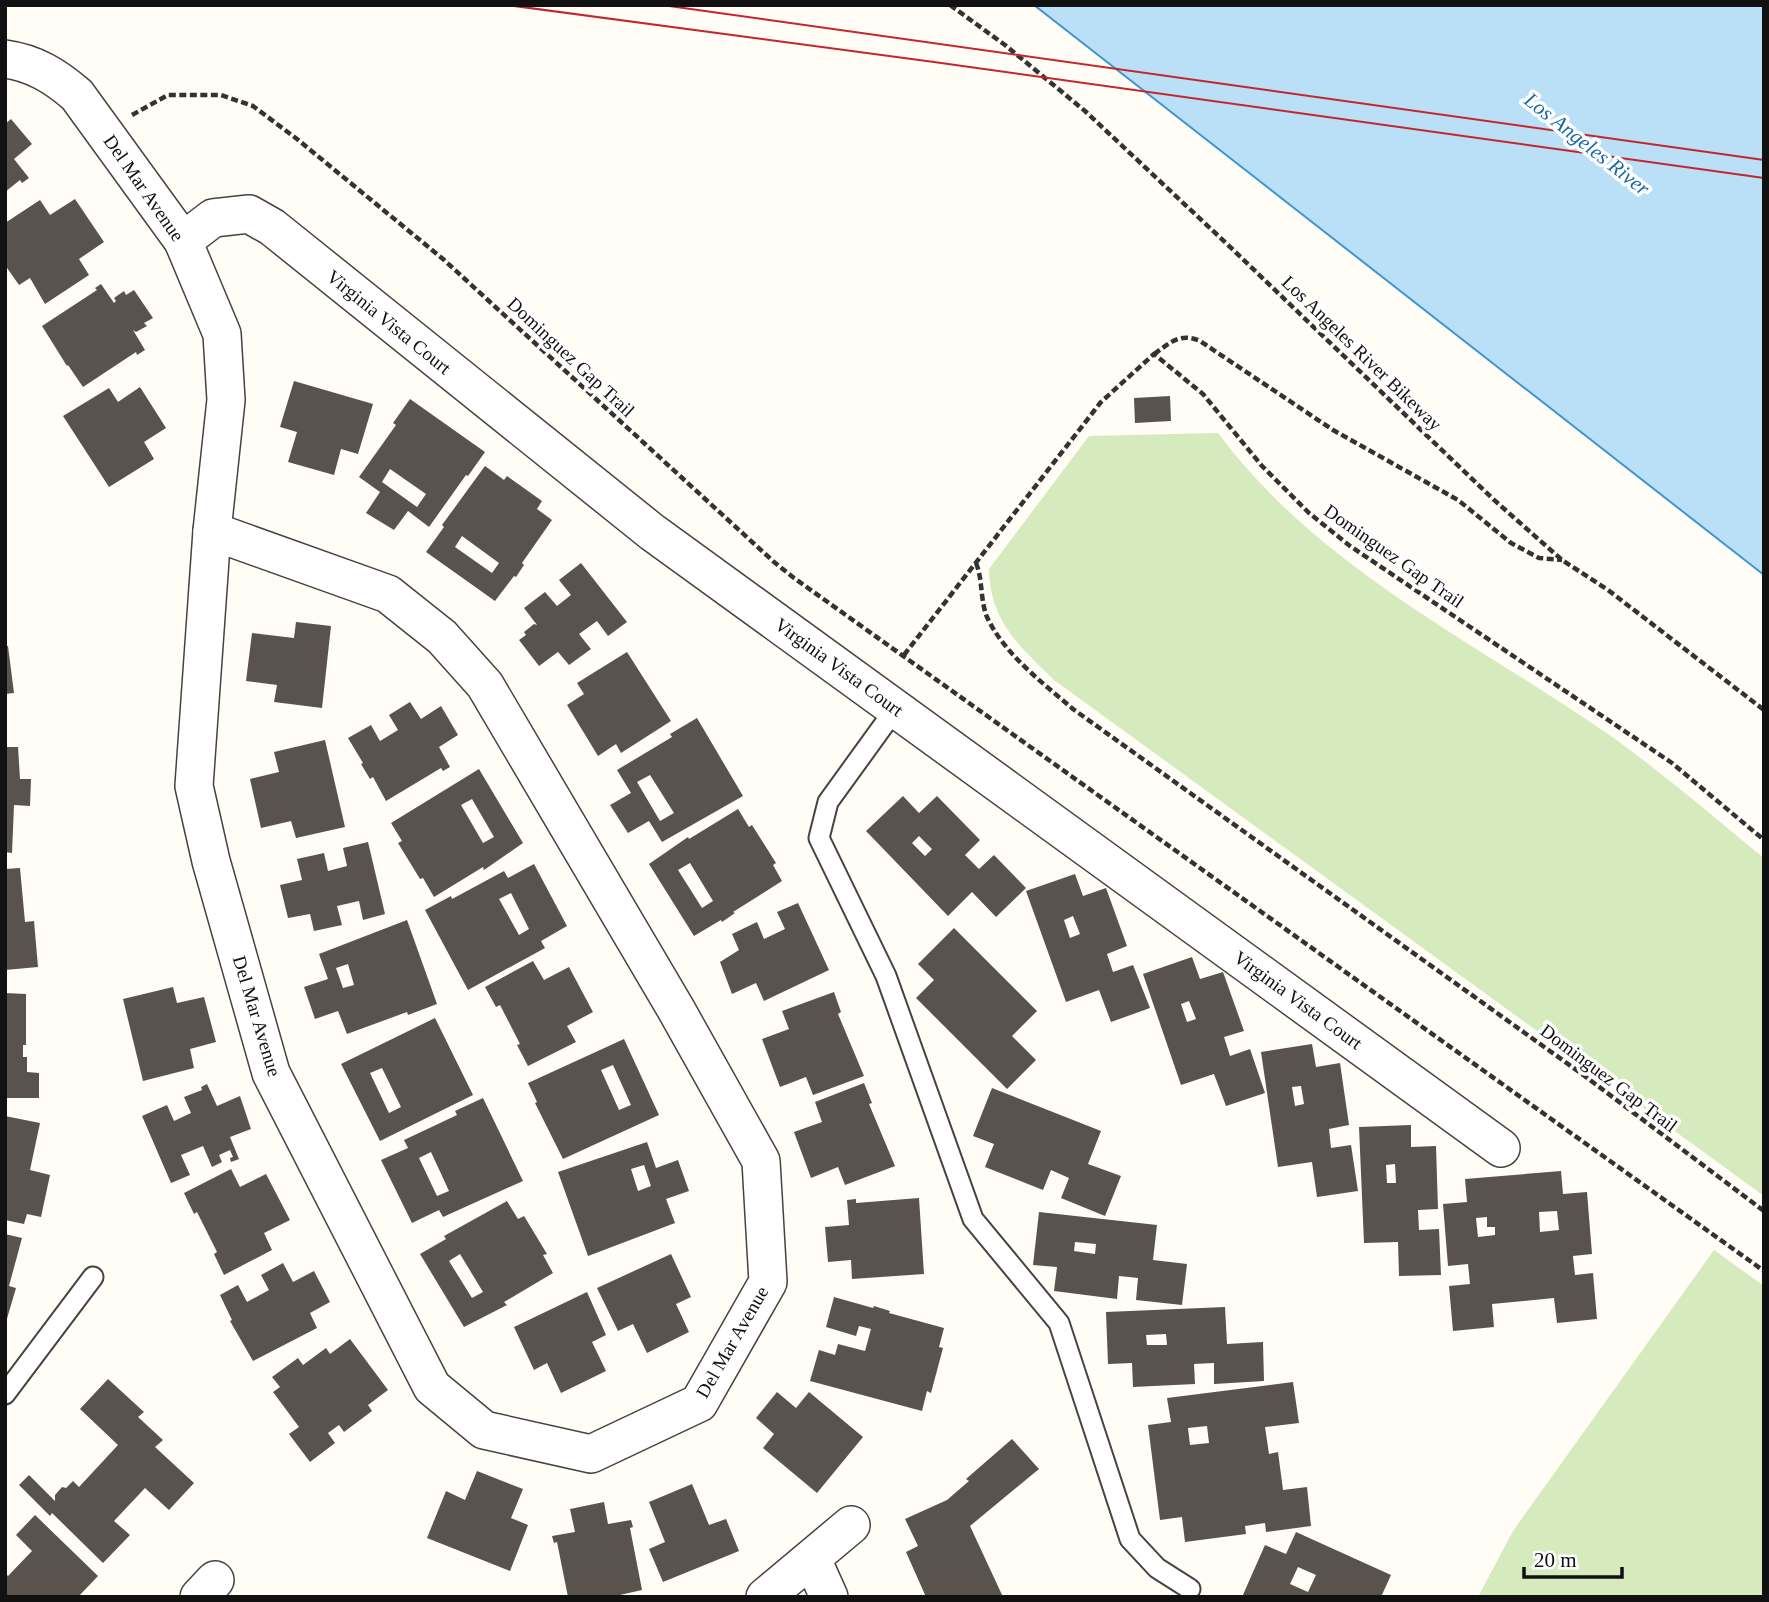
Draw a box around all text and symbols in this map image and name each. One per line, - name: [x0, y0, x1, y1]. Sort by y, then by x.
- water label: Los Angeles River: [1519, 87, 1655, 201]
- street label: Del Mar Avenue: [99, 131, 189, 245]
- street label: Virginia Vista Court: [323, 266, 456, 379]
- street label: Los Angeles River Bikeway: [1278, 271, 1447, 435]
- street label: Dominguez Gap Trail: [503, 293, 639, 421]
- street label: Dominguez Gap Trail: [1320, 500, 1468, 612]
- street label: Virginia Vista Court: [771, 613, 908, 721]
- street label: Virginia Vista Court: [1230, 946, 1367, 1054]
- street label: Del Mar Avenue: [229, 953, 285, 1079]
- street label: Dominguez Gap Trail: [1537, 1020, 1681, 1136]
- street label: Del Mar Avenue: [692, 1283, 772, 1401]
- scale bar: [1524, 1536, 1622, 1580]
- text: 20 m: [1534, 1548, 1577, 1572]

